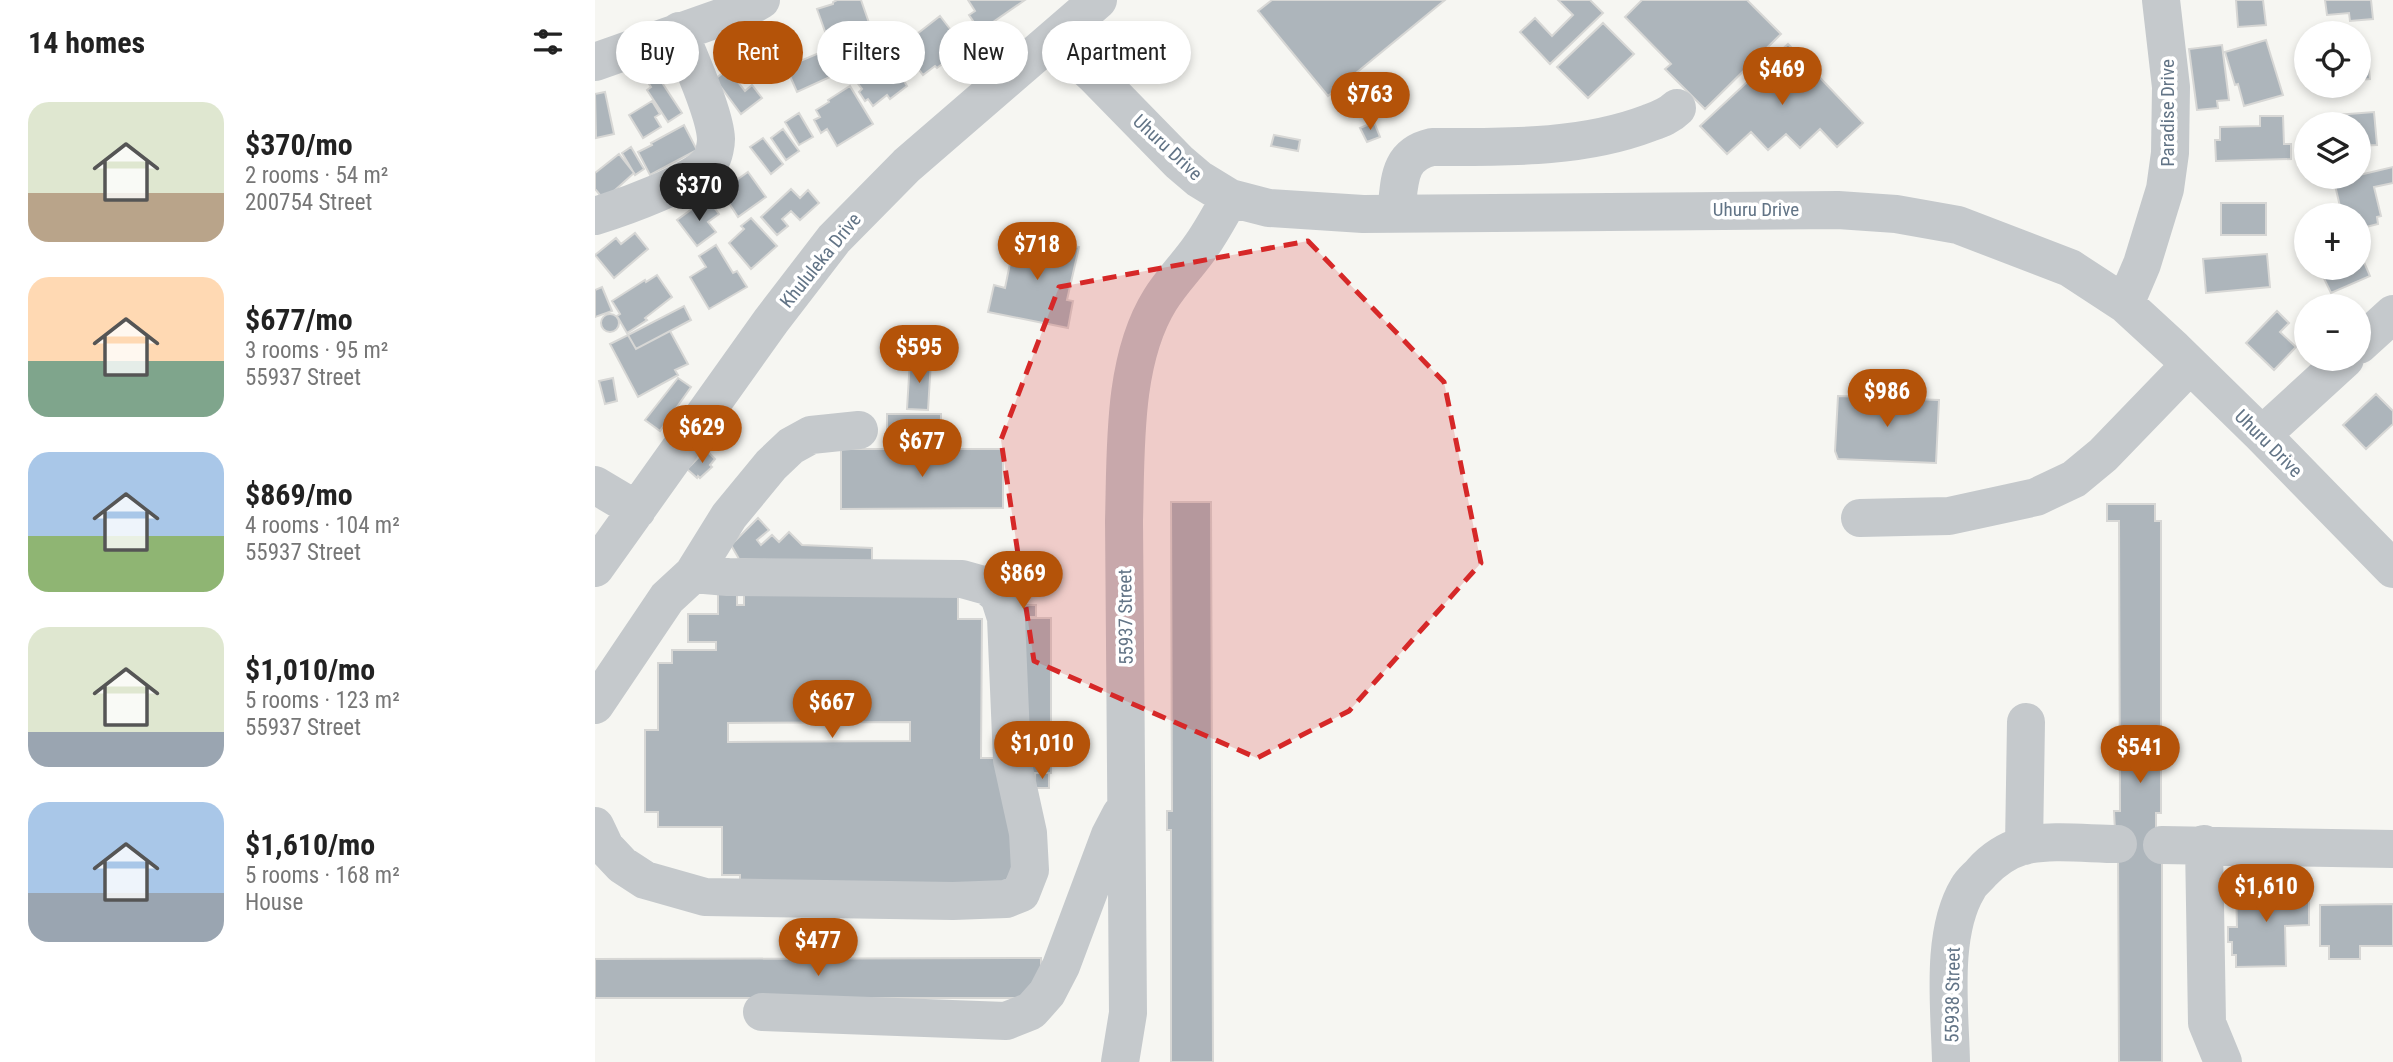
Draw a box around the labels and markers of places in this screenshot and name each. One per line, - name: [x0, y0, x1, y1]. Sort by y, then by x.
- pin: $469: [1741, 48, 1823, 107]
- pin: $763: [1329, 72, 1411, 132]
- pin: $370: [658, 164, 740, 223]
- pin: $718: [996, 222, 1078, 282]
- pin: $595: [878, 326, 960, 385]
- pin: $986: [1846, 370, 1928, 429]
- pin: $629: [661, 406, 743, 465]
- pin: $677: [881, 420, 963, 479]
- pin: $869: [982, 552, 1064, 611]
- pin: $667: [791, 680, 873, 740]
- pin: $1,010: [985, 722, 1099, 781]
- pin: $541: [2099, 726, 2181, 785]
- pin: $1,610: [2209, 864, 2323, 924]
- pin: $477: [777, 918, 859, 978]

